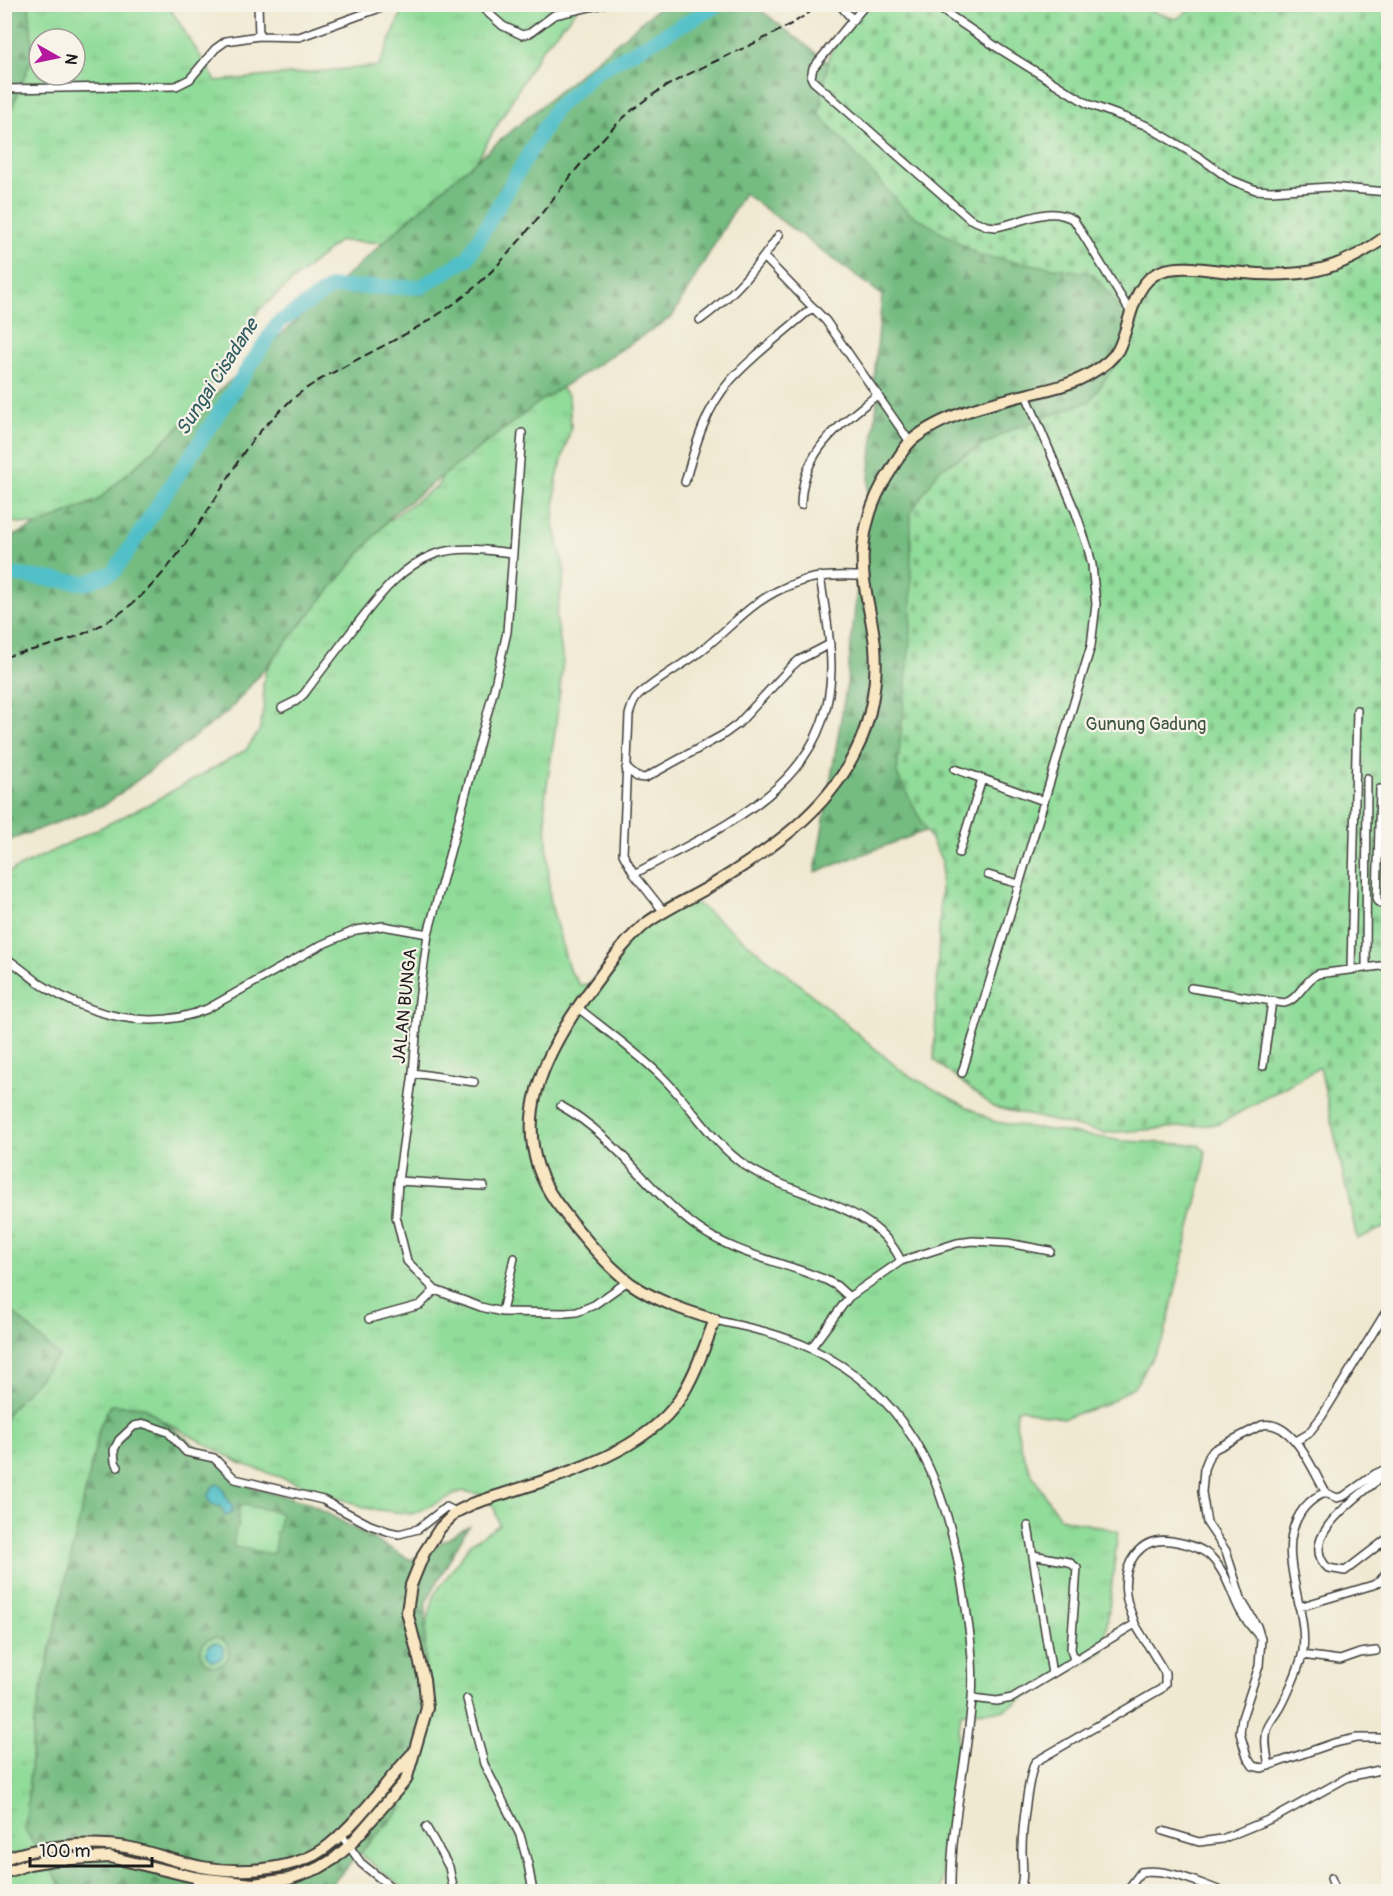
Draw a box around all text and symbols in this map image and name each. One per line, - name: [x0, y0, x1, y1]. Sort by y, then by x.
- north arrow: [27, 27, 87, 87]
- text: N: [60, 52, 82, 66]
- water label: Sungai Cisadane: [170, 312, 265, 440]
- park label: Gunung Gadung: [1086, 713, 1206, 736]
- street label: JALAN BUNGA: [387, 947, 423, 1065]
- scale bar: [30, 1830, 152, 1868]
- text: 100 m: [39, 1840, 91, 1863]

